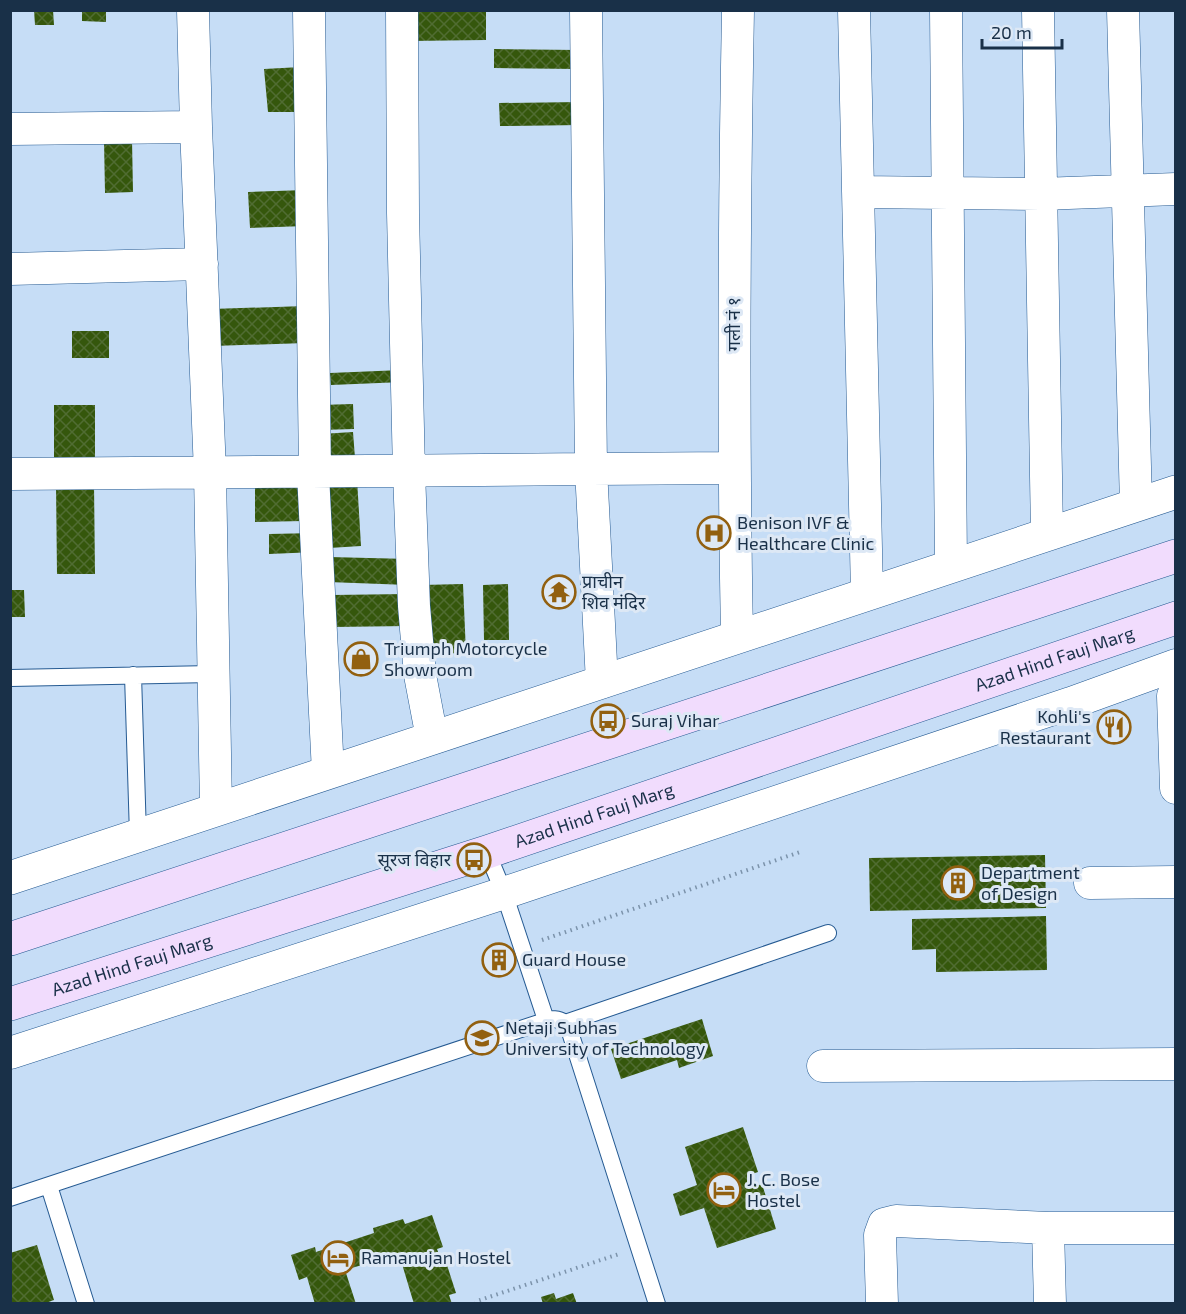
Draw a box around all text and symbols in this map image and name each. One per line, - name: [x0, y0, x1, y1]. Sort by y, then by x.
- scale bar: [982, 12, 1062, 50]
- text: 20 m: [991, 21, 1032, 43]
- street label: गली नं १: [722, 297, 744, 351]
- place label: Benison IVF & Healthcare Clinic: [737, 511, 874, 554]
- hospital icon: Benison IVF & Healthcare Clinic: [696, 515, 732, 551]
- place label: प्राचीन शिव मंदिर: [582, 570, 646, 613]
- temple icon: प्राचीन शिव मंदिर: [541, 574, 577, 610]
- street label: Azad Hind Fauj Marg: [972, 621, 1137, 696]
- place label: Triumph Motorcycle Showroom: [384, 637, 548, 680]
- shop icon: Triumph Motorcycle Showroom: [343, 641, 379, 677]
- bus stop icon: Suraj Vihar: [590, 703, 626, 739]
- place label: Kohli's Restaurant: [1000, 705, 1091, 748]
- place label: Suraj Vihar: [631, 709, 720, 731]
- restaurant icon: Kohli's Restaurant: [1096, 709, 1132, 745]
- street label: Azad Hind Fauj Marg: [512, 777, 677, 852]
- bus stop icon: सूरज विहार: [456, 842, 492, 878]
- place label: सूरज विहार: [378, 848, 452, 872]
- place label: Department of Design: [981, 861, 1080, 904]
- building icon: Department of Design: [940, 865, 976, 901]
- street label: Azad Hind Fauj Marg: [49, 928, 214, 1000]
- building icon: Guard House: [481, 942, 517, 978]
- place label: Guard House: [522, 948, 626, 970]
- place label: Netaji Subhas University of Technology: [505, 1016, 706, 1059]
- school or university icon: Netaji Subhas University of Technology: [464, 1020, 500, 1056]
- place label: J. C. Bose Hostel: [747, 1168, 820, 1211]
- hotel icon: J. C. Bose Hostel: [706, 1172, 742, 1208]
- hotel icon: Ramanujan Hostel: [320, 1240, 356, 1276]
- place label: Ramanujan Hostel: [361, 1246, 511, 1268]

